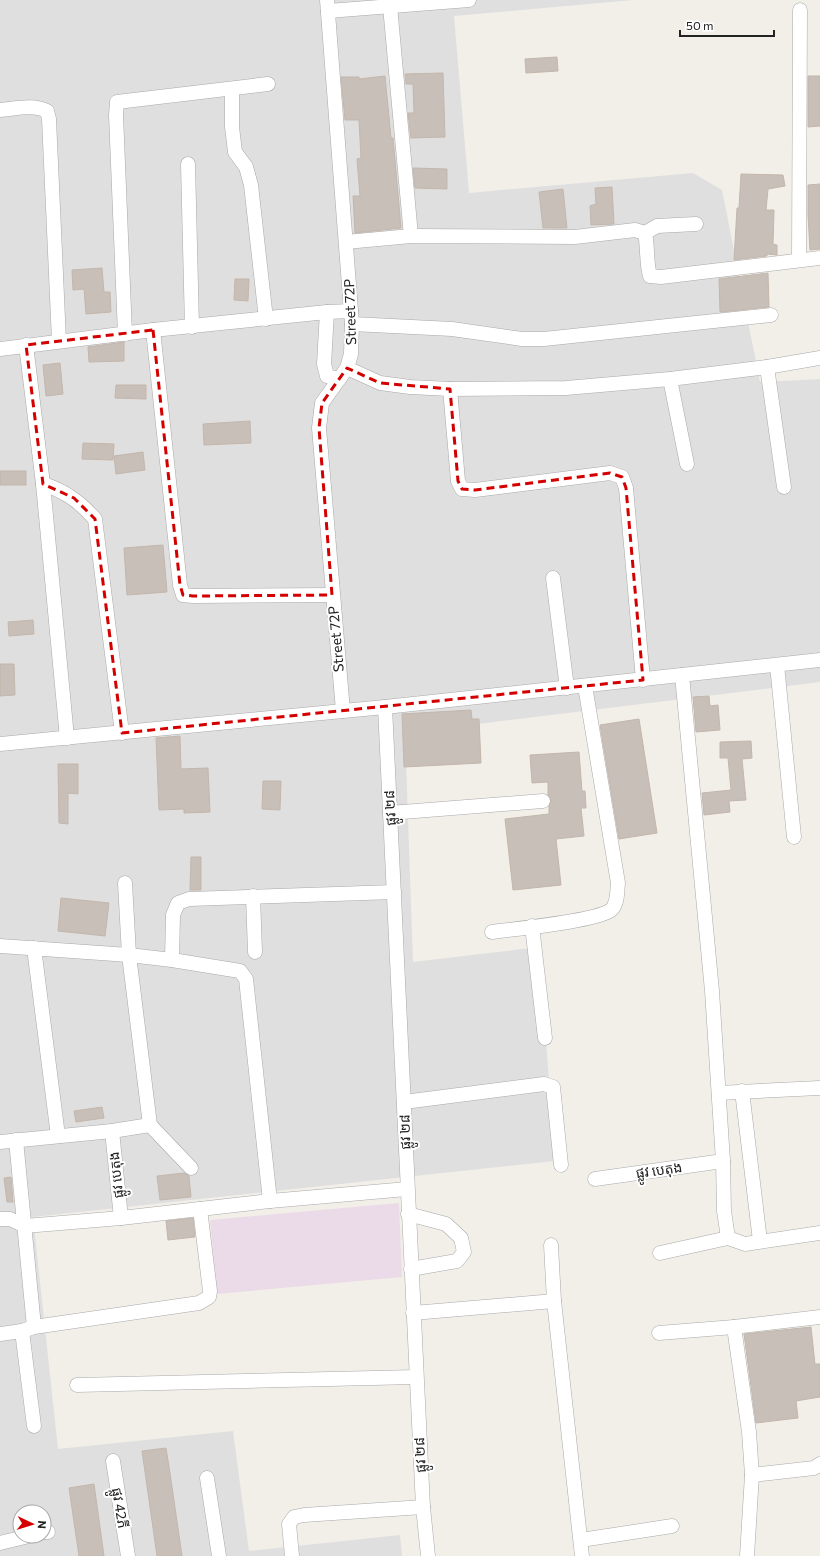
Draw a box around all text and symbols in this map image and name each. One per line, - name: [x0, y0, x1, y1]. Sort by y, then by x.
- scale bar: [680, 12, 774, 38]
- text: 50 m: [686, 18, 714, 32]
- street label: Street 72P: [340, 278, 359, 345]
- street label: Street 72P: [324, 605, 347, 673]
- street label: ផ្លូវ ២៨: [380, 790, 403, 826]
- street label: ផ្លូវ ២៨: [395, 1114, 418, 1150]
- street label: ផ្លូវ បេតុង: [105, 1150, 131, 1199]
- street label: ផ្លូវ បេតុង: [635, 1158, 684, 1185]
- street label: ផ្លូវ ២៨: [410, 1437, 433, 1473]
- street label: ផ្លូវ 42ភី: [105, 1486, 132, 1530]
- north arrow: [12, 1504, 52, 1544]
- text: N: [36, 1520, 49, 1529]

